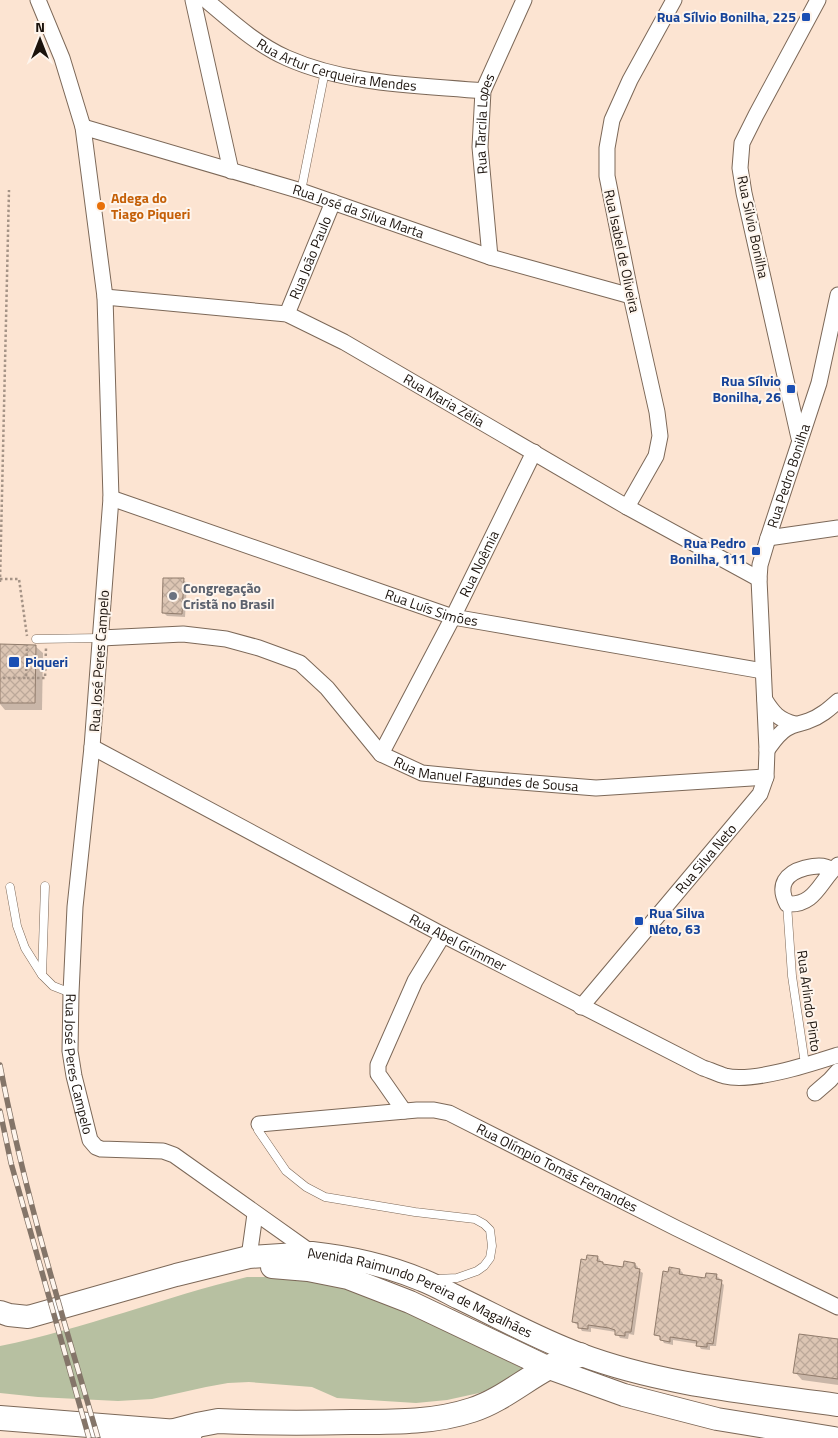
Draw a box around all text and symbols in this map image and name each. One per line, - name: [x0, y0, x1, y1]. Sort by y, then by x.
- place label: Rua Sílvio Bonilha, 225: [657, 6, 796, 27]
- marker: Rua Sílvio Bonilha, 225: [800, 11, 812, 23]
- north arrow: [15, 15, 65, 65]
- text: N: [35, 16, 45, 37]
- street label: Rua Artur Cerqueira Mendes: [253, 33, 418, 96]
- street label: Rua Tarcila Lopes: [469, 70, 500, 175]
- street label: Rua Silvio Bonilha: [732, 174, 775, 280]
- street label: Rua José da Silva Marta: [290, 178, 427, 243]
- place label: Adega do Tiago Piqueri: [111, 187, 190, 224]
- street label: Rua Isabel de Oliveira: [599, 187, 646, 314]
- marker: Adega do Tiago Piqueri: [95, 200, 107, 212]
- street label: Rua João Paulo: [283, 213, 336, 302]
- street label: Rua Maria Zélia: [400, 368, 489, 432]
- place label: Rua Sílvio Bonilha, 26: [713, 370, 781, 407]
- marker: Rua Sílvio Bonilha, 26: [785, 383, 797, 395]
- street label: Rua Pedro Bonilha: [761, 421, 815, 531]
- street label: Rua Noêmia: [453, 527, 504, 600]
- place label: Rua Pedro Bonilha, 111: [670, 532, 746, 569]
- marker: Rua Pedro Bonilha, 111: [750, 545, 762, 557]
- place label: Congregação Cristã no Brasil: [183, 577, 275, 614]
- street label: Rua Luís Simões: [382, 583, 480, 631]
- street label: Rua José Peres Campelo: [83, 589, 114, 733]
- marker: Congregação Cristã no Brasil: [167, 590, 179, 602]
- place label: Piqueri: [25, 651, 68, 672]
- marker: Piqueri: [7, 655, 21, 669]
- street label: Rua Manuel Fagundes de Sousa: [391, 750, 579, 797]
- street label: Rua Silva Neto: [670, 819, 741, 898]
- place label: Rua Silva Neto, 63: [649, 902, 705, 939]
- street label: Rua Abel Grimmer: [406, 908, 511, 976]
- marker: Rua Silva Neto, 63: [633, 915, 645, 927]
- street label: Rua Arlindo Pinto: [792, 949, 827, 1053]
- street label: Rua José Peres Campelo: [60, 993, 99, 1136]
- street label: Rua Olímpio Tomás Fernandes: [473, 1118, 642, 1217]
- street label: Avenida Raimundo Pereira de Magalhães: [306, 1242, 536, 1343]

